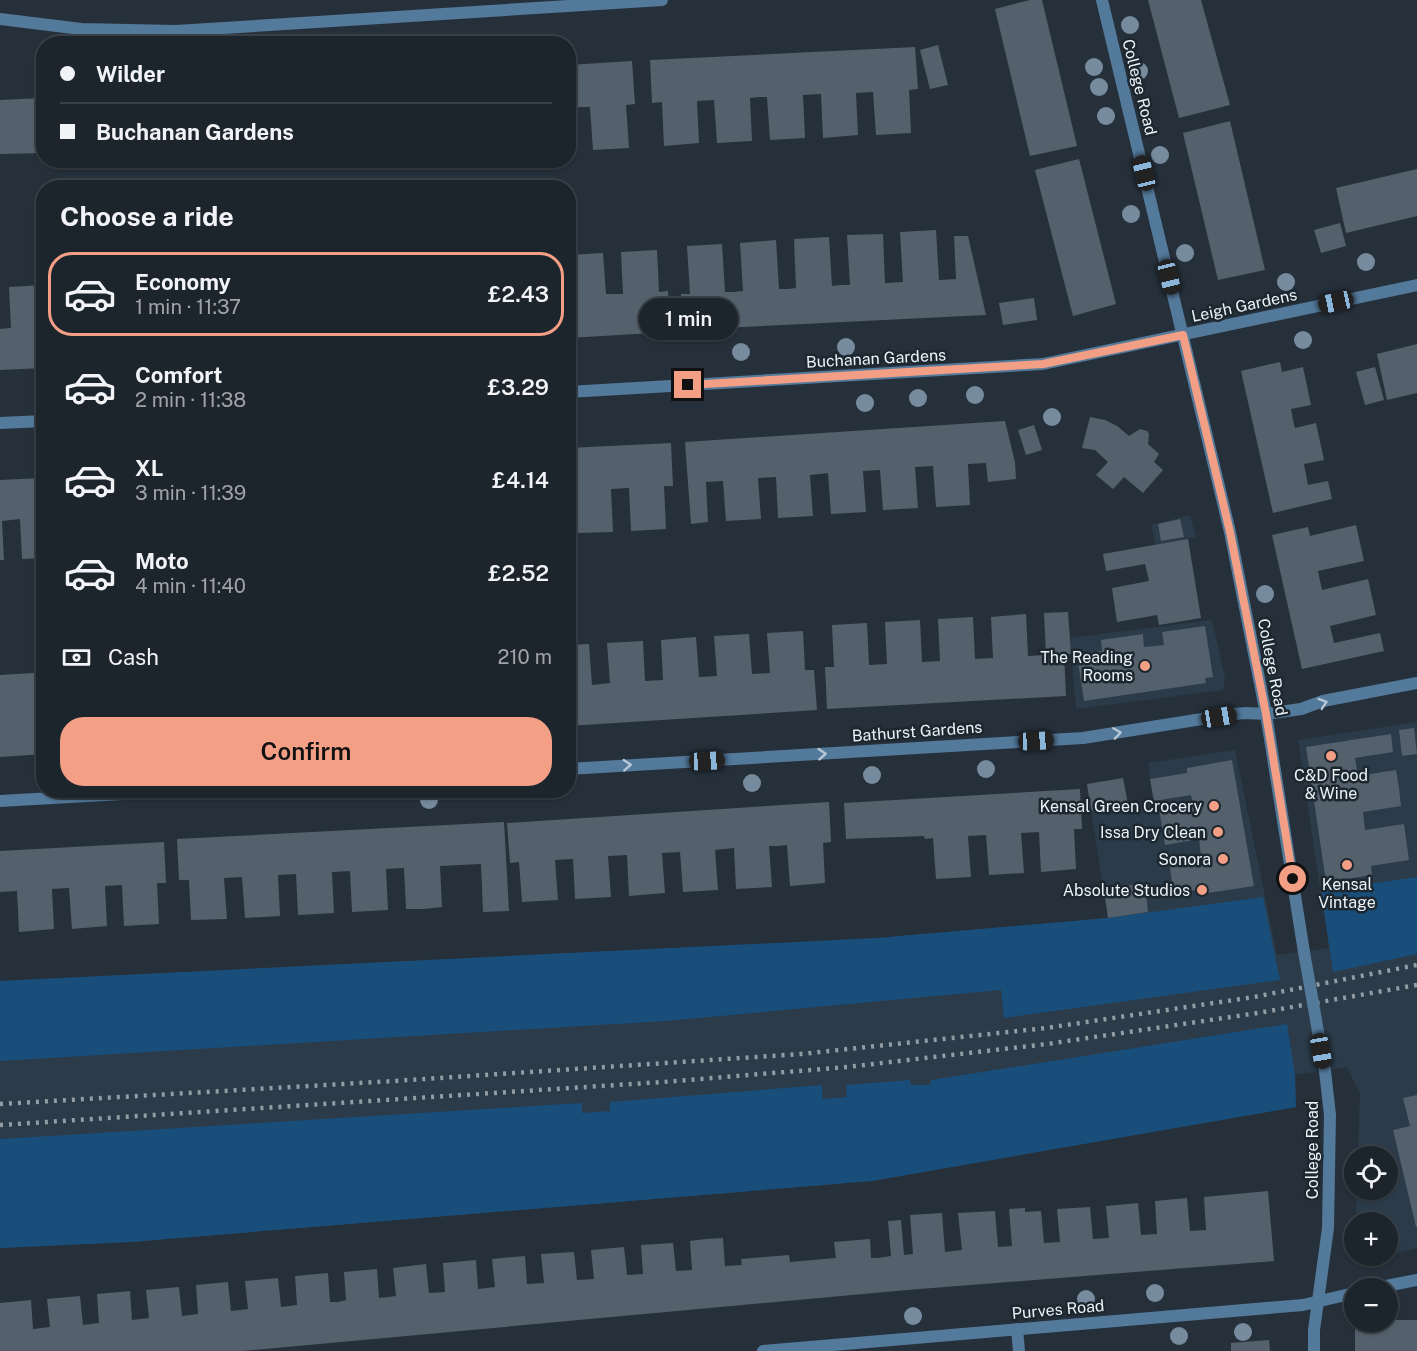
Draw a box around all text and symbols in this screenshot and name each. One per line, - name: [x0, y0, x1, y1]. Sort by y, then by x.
- street label: College Road: [1118, 37, 1161, 137]
- text: Wilder: [96, 61, 165, 87]
- text: Buchanan Gardens: [96, 119, 294, 145]
- car: [1131, 153, 1157, 193]
- text: Choose a ride: [60, 200, 234, 232]
- car: [1156, 257, 1182, 297]
- icon: car: [63, 267, 117, 321]
- text: Economy: [135, 269, 231, 295]
- text: £2.43: [488, 281, 549, 307]
- street label: Leigh Gardens: [1190, 285, 1299, 326]
- car: [1317, 289, 1355, 315]
- text: 1 min · 11:37: [135, 295, 241, 319]
- callout: 1 min: [638, 298, 738, 340]
- text: 1 min: [665, 307, 712, 331]
- street label: Buchanan Gardens: [805, 345, 947, 372]
- icon: car: [63, 360, 117, 414]
- text: Comfort: [135, 362, 222, 388]
- route end: [674, 371, 701, 398]
- text: £3.29: [487, 374, 549, 400]
- text: 2 min · 11:38: [135, 388, 246, 412]
- icon: car: [63, 453, 117, 507]
- text: XL: [135, 455, 163, 481]
- text: £4.14: [492, 467, 549, 493]
- text: 3 min · 11:39: [135, 481, 246, 505]
- icon: car: [63, 546, 117, 600]
- text: Moto: [135, 548, 189, 574]
- text: £2.52: [488, 560, 549, 586]
- text: 4 min · 11:40: [135, 574, 246, 598]
- street label: College Road: [1254, 617, 1291, 717]
- icon: cash: [60, 641, 93, 674]
- text: Cash: [108, 644, 159, 670]
- text: 210 m: [498, 645, 552, 669]
- place label: The Reading Rooms: [1040, 648, 1133, 685]
- marker: The Reading Rooms: [1138, 659, 1152, 673]
- one-way arrow: [1317, 698, 1328, 710]
- car: [1200, 705, 1238, 729]
- button: Confirm: [60, 717, 552, 786]
- street label: Bathurst Gardens: [851, 717, 983, 746]
- one-way arrow: [1113, 728, 1122, 740]
- car: [1018, 731, 1054, 751]
- one-way arrow: [817, 748, 826, 761]
- marker: C&D Food & Wine: [1324, 749, 1338, 763]
- car: [689, 751, 725, 771]
- one-way arrow: [622, 759, 631, 772]
- place label: C&D Food & Wine: [1294, 766, 1368, 803]
- place label: Kensal Green Crocery: [1040, 797, 1202, 816]
- marker: Kensal Green Crocery: [1207, 799, 1221, 813]
- place label: Issa Dry Clean: [1100, 823, 1206, 842]
- marker: Issa Dry Clean: [1211, 825, 1225, 839]
- place label: Sonora: [1158, 850, 1211, 869]
- marker: Sonora: [1216, 852, 1230, 866]
- marker: Kensal Vintage: [1340, 858, 1354, 872]
- route start: [1279, 865, 1306, 892]
- place label: Kensal Vintage: [1318, 875, 1376, 912]
- place label: Absolute Studios: [1063, 881, 1190, 900]
- marker: Absolute Studios: [1195, 883, 1209, 897]
- car: [1309, 1032, 1333, 1070]
- street label: College Road: [1303, 1101, 1322, 1199]
- map controls: [1344, 1146, 1398, 1332]
- button: locate: [1344, 1146, 1398, 1200]
- button: +: [1344, 1212, 1398, 1266]
- button: −: [1344, 1278, 1398, 1332]
- street label: Purves Road: [1011, 1296, 1105, 1323]

